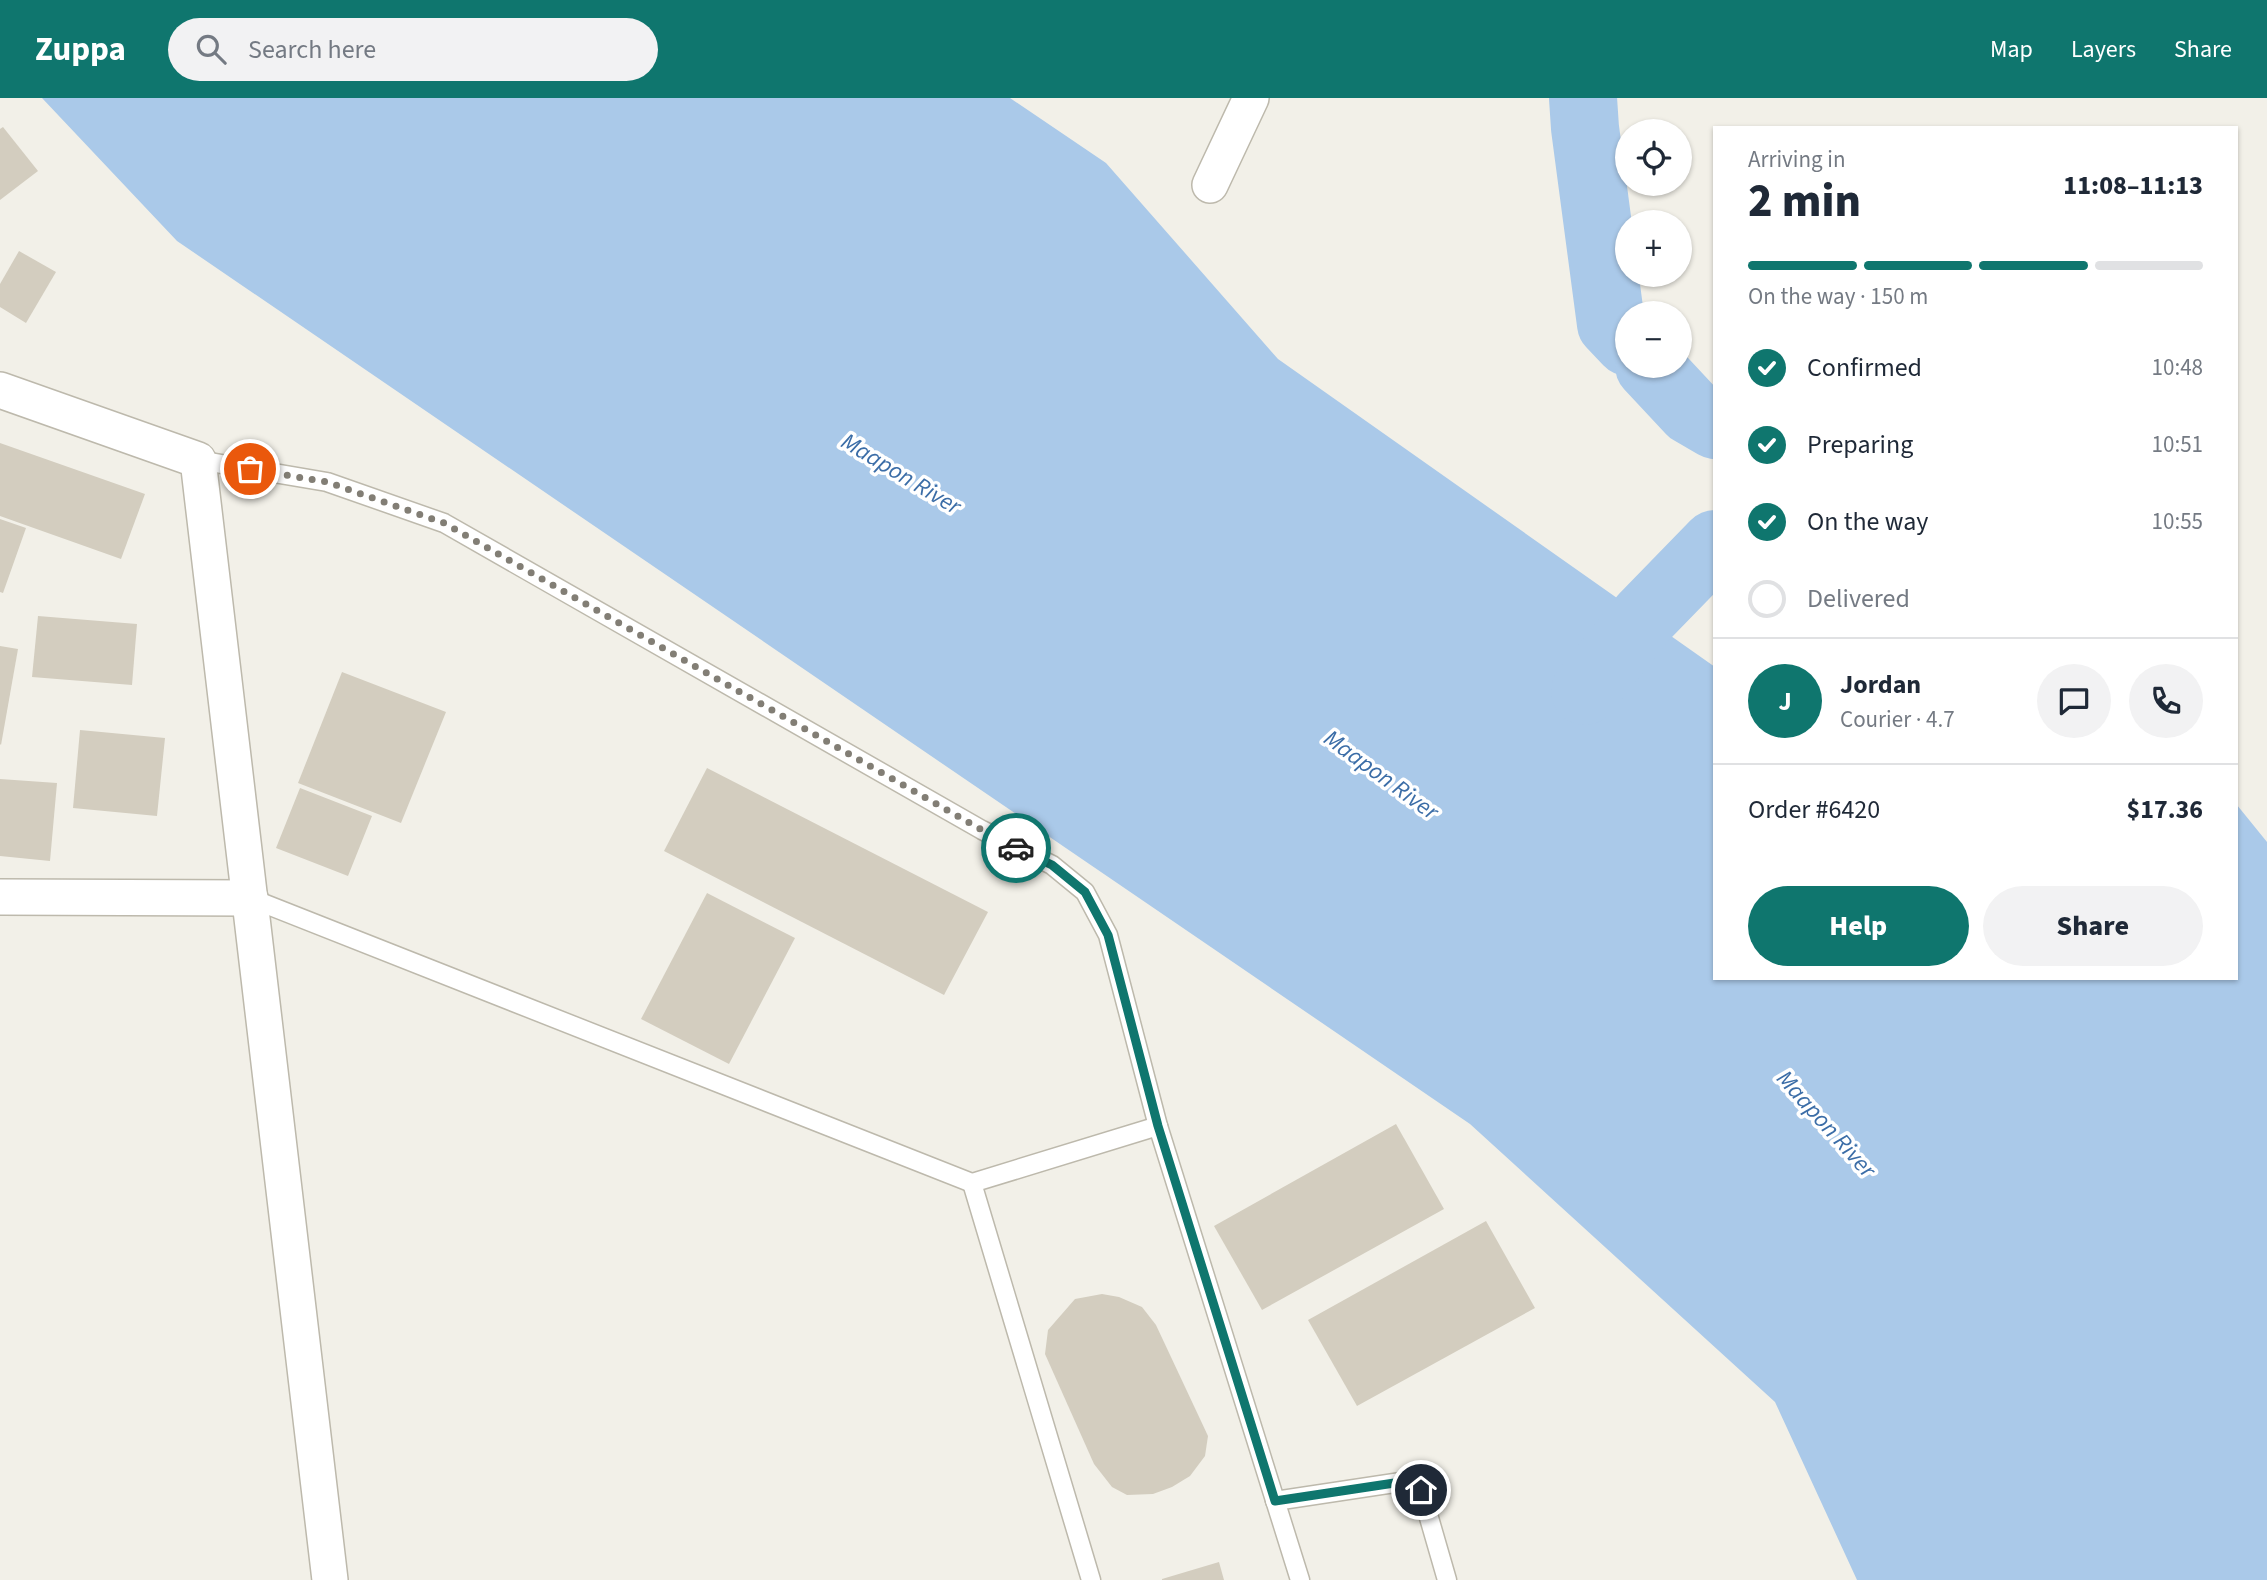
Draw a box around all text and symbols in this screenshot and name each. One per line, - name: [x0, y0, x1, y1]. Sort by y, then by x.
- search box: [168, 18, 658, 81]
- text: Zuppa: [35, 26, 126, 73]
- icon: search: [192, 30, 230, 68]
- text: Search here: [248, 31, 376, 68]
- text: Map: [1990, 32, 2033, 67]
- text: Layers: [2071, 32, 2136, 67]
- text: Share: [2174, 32, 2232, 67]
- map controls: [1615, 119, 1692, 378]
- button: locate: [1615, 119, 1692, 196]
- text: Arriving in: [1748, 143, 1846, 176]
- text: 11:08–11:13: [2063, 167, 2203, 204]
- text: 2 min: [1748, 169, 1861, 234]
- button: +: [1615, 210, 1692, 287]
- text: On the way · 150 m: [1748, 280, 1928, 313]
- button: −: [1615, 301, 1692, 378]
- icon: check: [1748, 349, 1786, 387]
- text: Confirmed: [1807, 349, 1922, 386]
- text: 10:48: [2152, 351, 2203, 384]
- water label: Maapon River: [834, 424, 969, 525]
- icon: check: [1748, 426, 1786, 464]
- text: Preparing: [1807, 426, 1913, 463]
- text: 10:51: [2152, 428, 2203, 461]
- pin: [220, 439, 280, 499]
- icon: bag: [231, 450, 269, 488]
- icon: check: [1748, 503, 1786, 541]
- text: On the way: [1807, 503, 1928, 540]
- text: 10:55: [2152, 505, 2203, 538]
- text: Delivered: [1807, 580, 1910, 617]
- button: chat: [2037, 664, 2111, 738]
- button: phone: [2129, 664, 2203, 738]
- text: Jordan: [1840, 666, 1921, 703]
- text: J: [1778, 683, 1792, 720]
- text: Courier · 4.7: [1840, 703, 1955, 736]
- water label: Maapon River: [1316, 721, 1447, 830]
- text: Order #6420: [1748, 791, 1880, 828]
- text: $17.36: [2127, 791, 2203, 828]
- courier: [981, 813, 1051, 883]
- icon: car: [997, 829, 1035, 867]
- button: Help: [1748, 886, 1969, 966]
- button: Share: [1983, 886, 2203, 966]
- water label: Maapon River: [1768, 1062, 1885, 1187]
- pin: [1391, 1460, 1451, 1520]
- icon: home: [1402, 1471, 1440, 1509]

